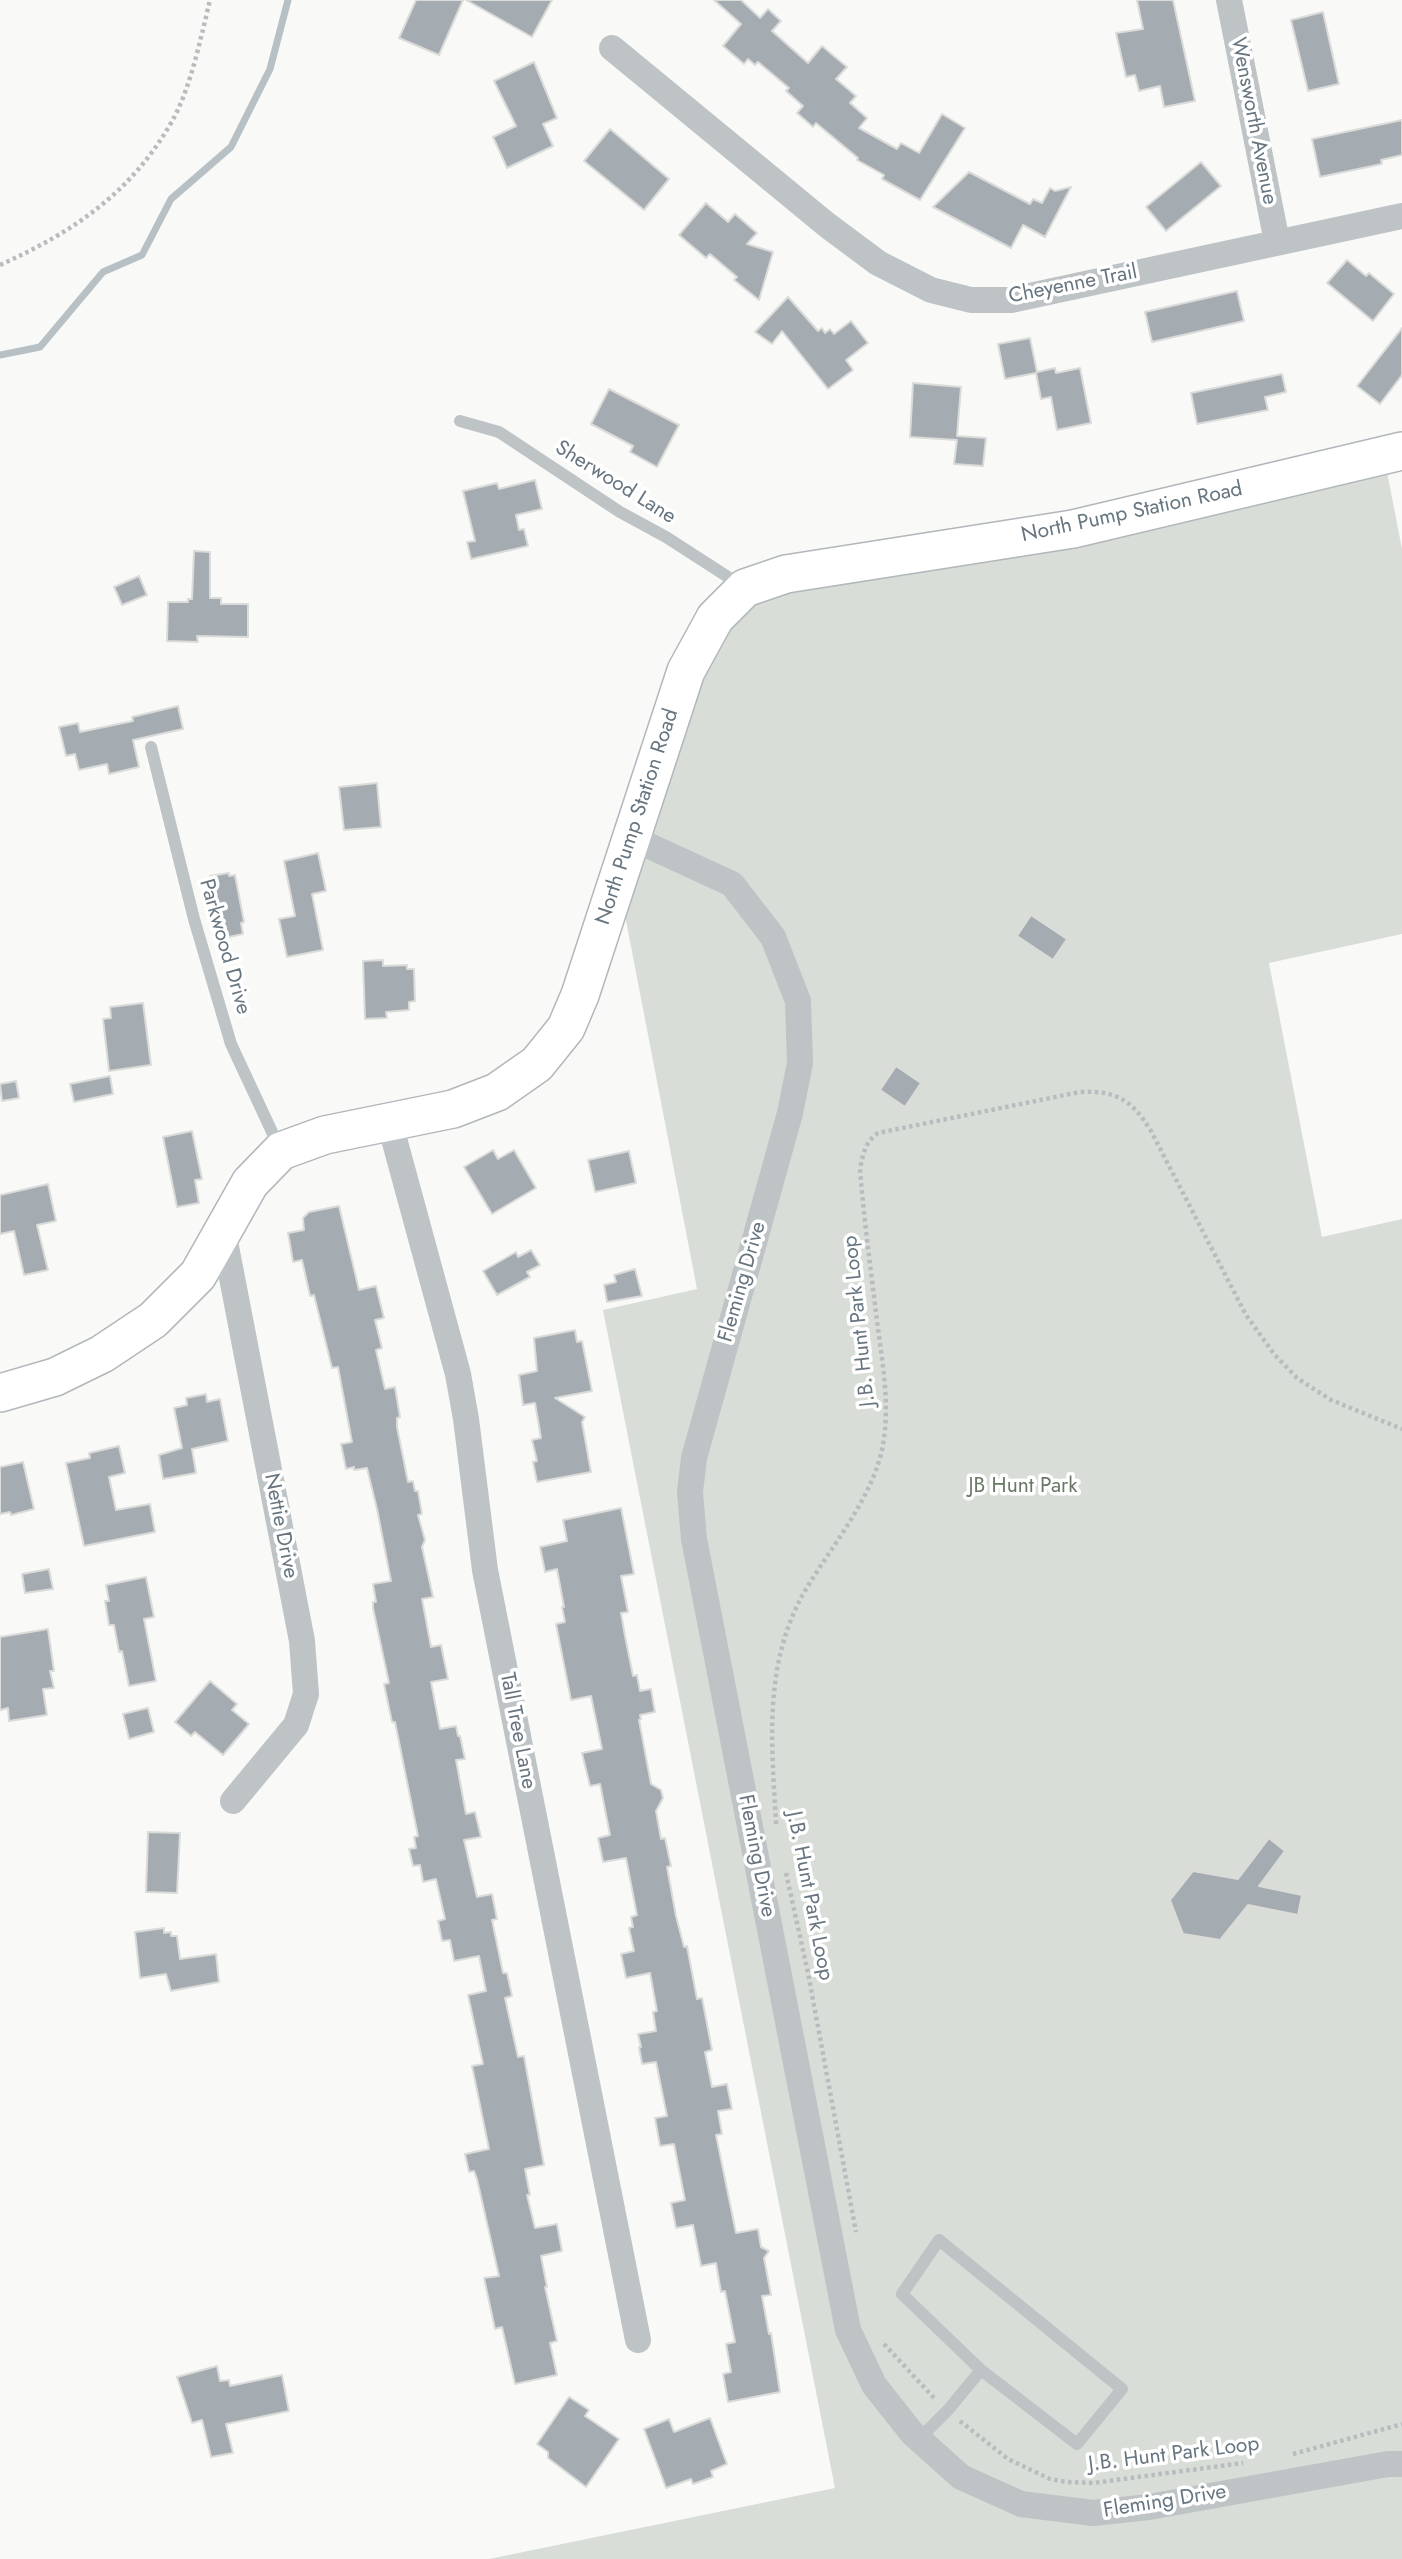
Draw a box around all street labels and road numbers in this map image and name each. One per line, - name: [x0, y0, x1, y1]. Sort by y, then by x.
- street label: Wensworth Avenue: [1224, 35, 1282, 207]
- street label: Cheyenne Trail: [1007, 260, 1139, 310]
- street label: Sherwood Lane: [550, 436, 680, 530]
- street label: North Pump Station Road: [1019, 477, 1245, 549]
- street label: North Pump Station Road: [591, 706, 685, 928]
- street label: Parkwood Drive: [193, 876, 255, 1018]
- street label: Fleming Drive: [714, 1219, 772, 1345]
- street label: J.B. Hunt Park Loop: [838, 1234, 882, 1408]
- street label: Nettie Drive: [257, 1471, 303, 1581]
- street label: Tall Tree Lane: [493, 1671, 541, 1791]
- street label: Fleming Drive: [732, 1793, 780, 1919]
- street label: J.B. Hunt Park Loop: [780, 1809, 838, 1983]
- street label: J.B. Hunt Park Loop: [1087, 2432, 1261, 2478]
- street label: Fleming Drive: [1102, 2480, 1228, 2524]

